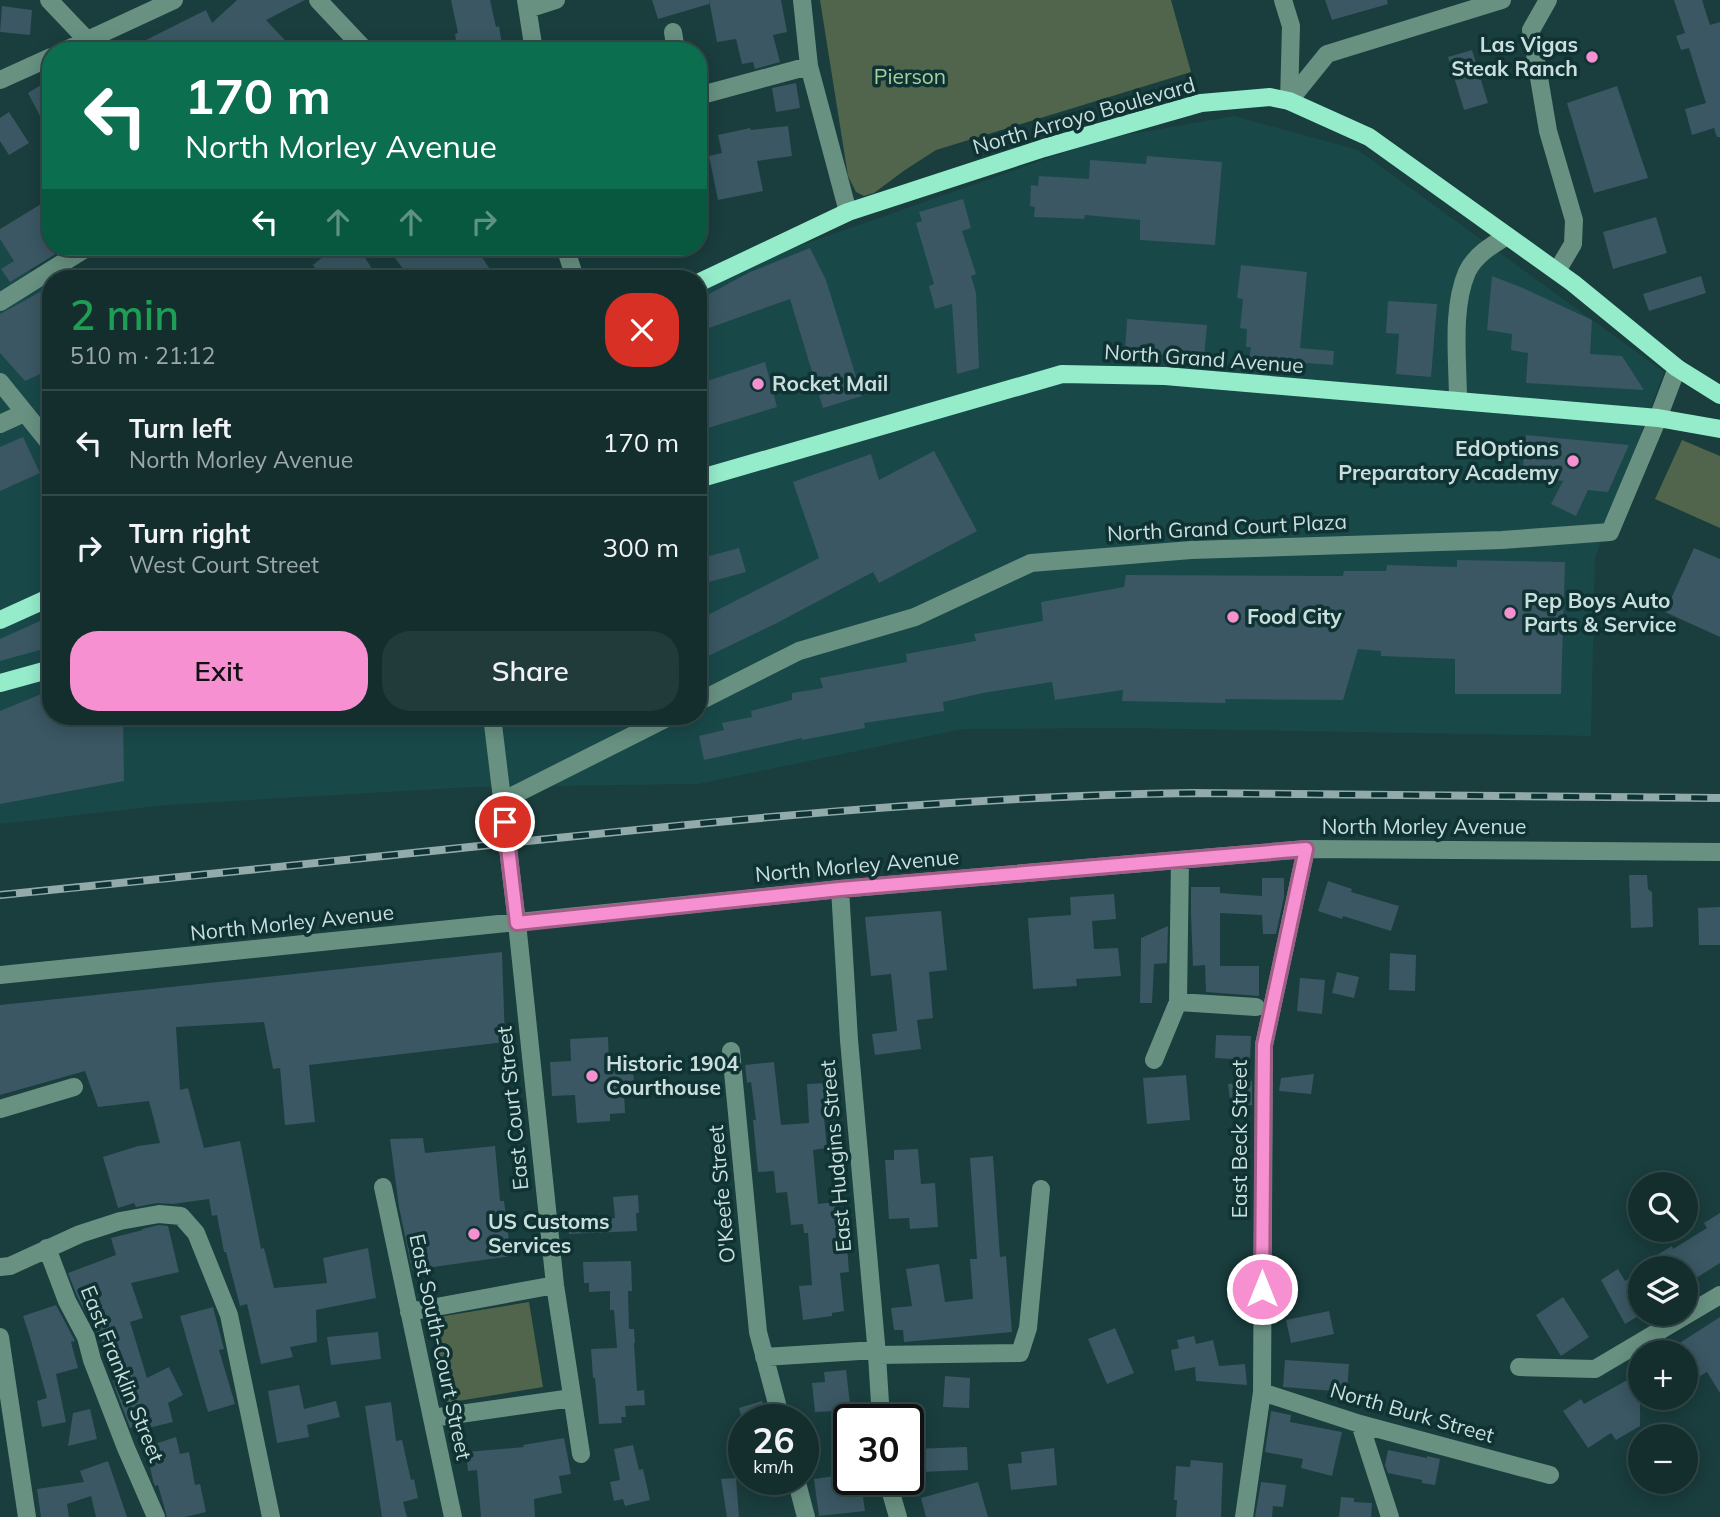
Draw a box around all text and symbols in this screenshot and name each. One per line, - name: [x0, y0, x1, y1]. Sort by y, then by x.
- place label: Las Vigas Steak Ranch: [1451, 31, 1578, 81]
- marker: Las Vigas Steak Ranch: [1584, 49, 1600, 65]
- park label: Pierson: [874, 63, 946, 89]
- text: 170 m: [185, 65, 331, 126]
- icon: left: [70, 70, 161, 161]
- street label: North Arroyo Boulevard: [970, 71, 1198, 159]
- text: North Morley Avenue: [185, 126, 497, 166]
- icon: left: [246, 203, 284, 241]
- icon: ahead: [319, 203, 357, 241]
- icon: ahead: [392, 203, 430, 241]
- icon: right: [465, 203, 503, 241]
- text: 2 min: [70, 288, 179, 341]
- button: close: [605, 293, 679, 367]
- street label: North Grand Avenue: [1103, 338, 1305, 378]
- text: 510 m · 21:12: [70, 341, 215, 370]
- place label: Rocket Mail: [772, 370, 888, 396]
- marker: Rocket Mail: [750, 376, 766, 392]
- text: Turn left: [129, 412, 231, 445]
- icon: left: [70, 424, 108, 462]
- text: 170 m: [603, 426, 679, 459]
- place label: EdOptions Preparatory Academy: [1338, 435, 1560, 485]
- text: North Morley Avenue: [129, 445, 353, 474]
- marker: EdOptions Preparatory Academy: [1565, 453, 1581, 469]
- street label: North Grand Court Plaza: [1106, 508, 1348, 546]
- text: Turn right: [129, 517, 250, 550]
- icon: right: [70, 529, 108, 567]
- text: 300 m: [603, 531, 679, 564]
- text: West Court Street: [129, 550, 319, 579]
- place label: Pep Boys Auto Parts & Service: [1524, 587, 1677, 637]
- place label: Food City: [1247, 603, 1342, 629]
- marker: Pep Boys Auto Parts & Service: [1502, 605, 1518, 621]
- marker: Food City: [1225, 609, 1241, 625]
- button: Exit: [70, 631, 368, 711]
- button: Share: [382, 631, 679, 711]
- pin: [475, 792, 535, 852]
- icon: arrive: [486, 803, 524, 841]
- street label: North Morley Avenue: [1322, 813, 1526, 839]
- street label: North Morley Avenue: [754, 843, 960, 887]
- street label: North Morley Avenue: [189, 898, 395, 946]
- street label: East Court Street: [490, 1025, 534, 1191]
- place label: Historic 1904 Courthouse: [606, 1050, 739, 1100]
- street label: East Hudgins Street: [814, 1059, 856, 1253]
- street label: East Beck Street: [1226, 1060, 1252, 1218]
- marker: Historic 1904 Courthouse: [584, 1068, 600, 1084]
- street label: O'Keefe Street: [702, 1124, 740, 1264]
- map controls: [1628, 1172, 1698, 1494]
- button: search: [1628, 1172, 1698, 1242]
- place label: US Customs Services: [488, 1208, 610, 1258]
- marker: US Customs Services: [466, 1226, 482, 1242]
- street label: East South-Court Street: [404, 1231, 478, 1462]
- position arrow: [1225, 1252, 1299, 1326]
- button: layers: [1628, 1256, 1698, 1326]
- street label: East Franklin Street: [76, 1281, 170, 1466]
- button: +: [1628, 1340, 1698, 1410]
- street label: North Burk Street: [1327, 1376, 1497, 1448]
- speed limit sign: 30: [833, 1404, 924, 1495]
- text: 26: [752, 1418, 795, 1462]
- button: −: [1628, 1424, 1698, 1494]
- text: km/h: [753, 1455, 794, 1478]

